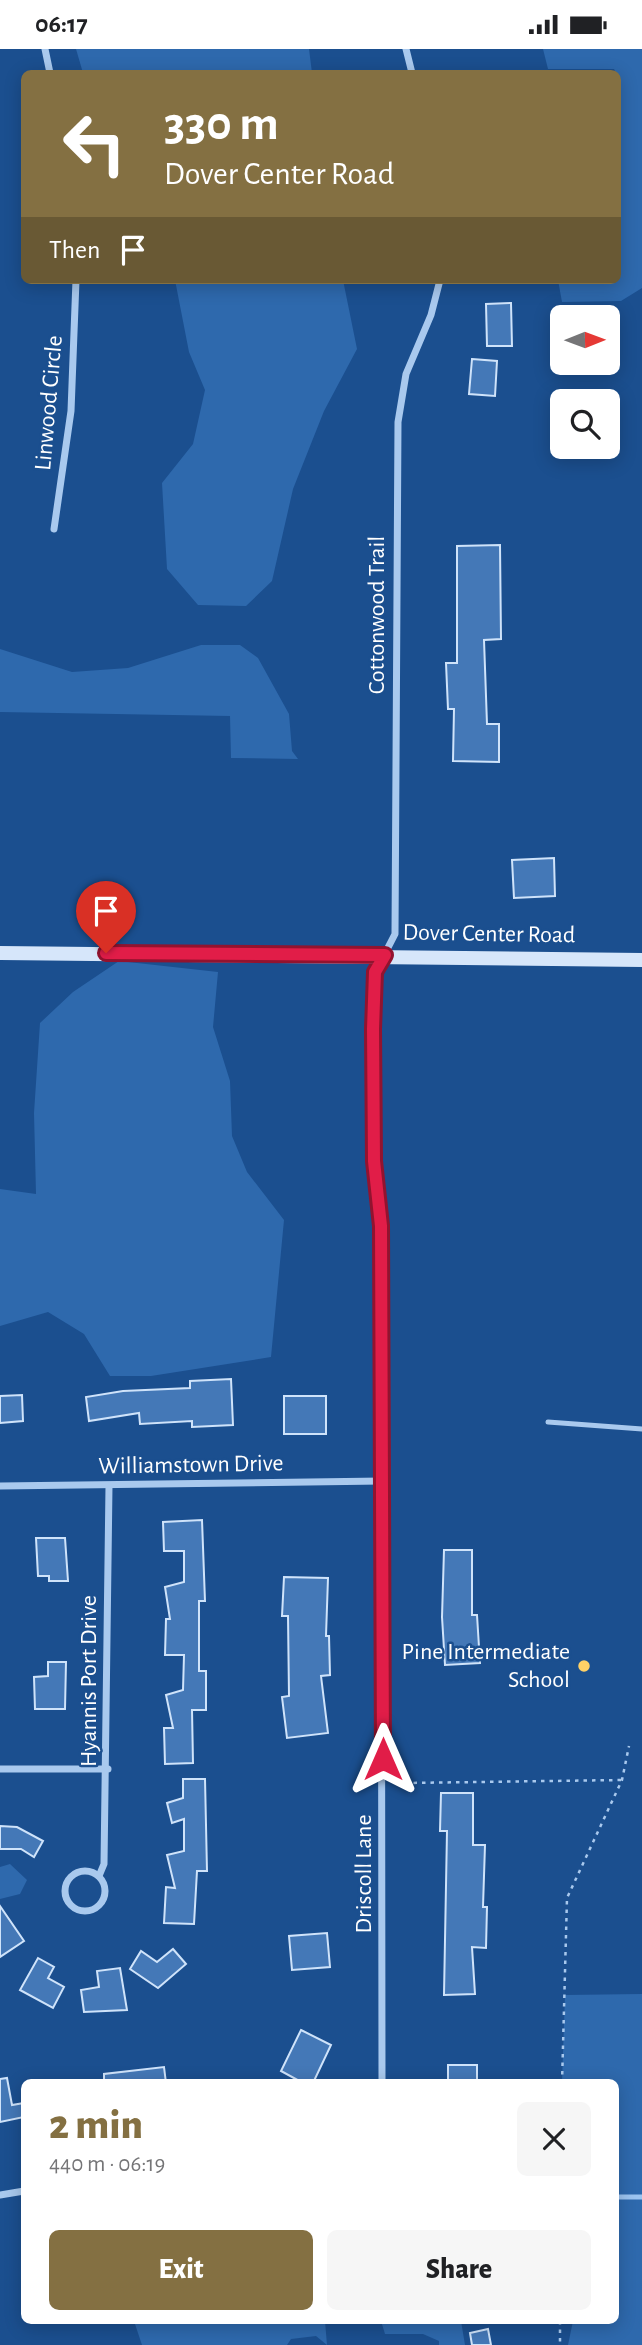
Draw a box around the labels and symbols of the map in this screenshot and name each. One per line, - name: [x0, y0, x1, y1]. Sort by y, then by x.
- north arrow: [550, 305, 620, 375]
- street label: Linwood Circle: [31, 334, 67, 472]
- street label: Cottonwood Trail: [365, 536, 389, 694]
- pin: [76, 881, 136, 953]
- street label: Dover Center Road: [402, 920, 576, 948]
- street label: Williamstown Drive: [98, 1451, 284, 1479]
- street label: Hyannis Port Drive: [77, 1595, 101, 1767]
- place label: Pine Intermediate School: [402, 1640, 570, 1692]
- marker: Pine Intermediate School: [576, 1658, 592, 1674]
- position arrow: [346, 1722, 420, 1796]
- street label: Driscoll Lane: [352, 1814, 376, 1934]

